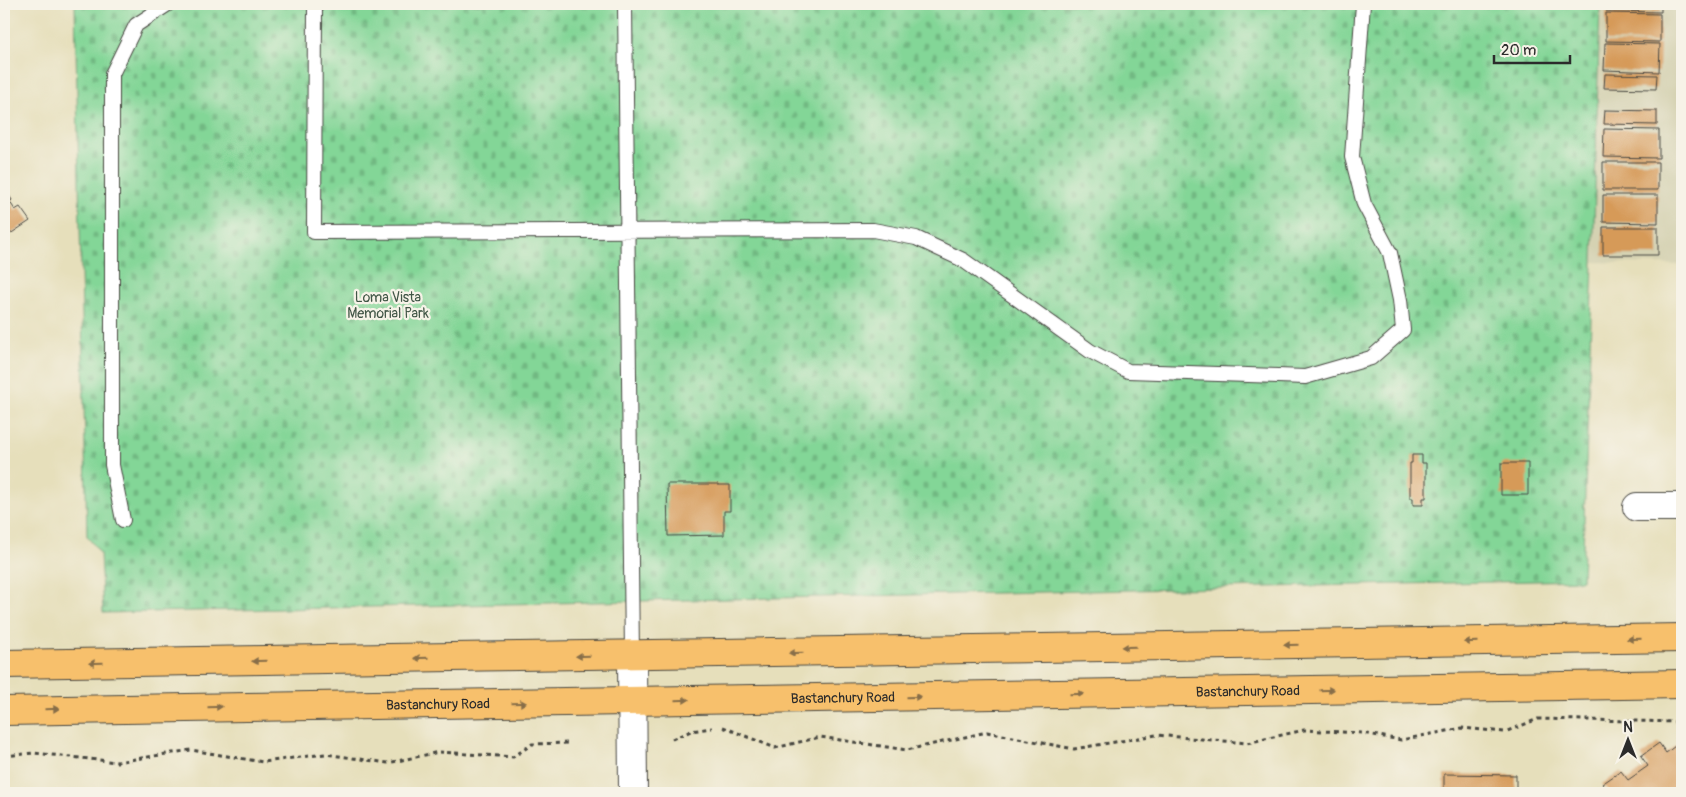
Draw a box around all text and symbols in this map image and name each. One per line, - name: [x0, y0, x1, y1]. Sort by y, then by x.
- scale bar: [1494, 32, 1570, 64]
- text: 20 m: [1501, 41, 1536, 60]
- park label: Loma Vista Memorial Park: [347, 289, 429, 322]
- one-way arrow: [1625, 635, 1641, 643]
- one-way arrow: [1463, 638, 1479, 646]
- one-way arrow: [1283, 641, 1299, 649]
- one-way arrow: [1120, 644, 1136, 652]
- one-way arrow: [788, 649, 804, 657]
- one-way arrow: [575, 652, 591, 660]
- one-way arrow: [413, 655, 429, 663]
- one-way arrow: [250, 657, 266, 665]
- one-way arrow: [88, 659, 104, 667]
- street label: Bastanchury Road: [1196, 682, 1300, 701]
- one-way arrow: [1319, 686, 1335, 694]
- street label: Bastanchury Road: [791, 689, 895, 707]
- one-way arrow: [1069, 690, 1085, 698]
- one-way arrow: [906, 692, 922, 700]
- street label: Bastanchury Road: [386, 695, 490, 714]
- one-way arrow: [674, 696, 690, 704]
- one-way arrow: [512, 699, 528, 707]
- one-way arrow: [207, 703, 223, 711]
- one-way arrow: [45, 705, 61, 713]
- north arrow: [1604, 714, 1654, 764]
- text: N: [1623, 719, 1633, 736]

